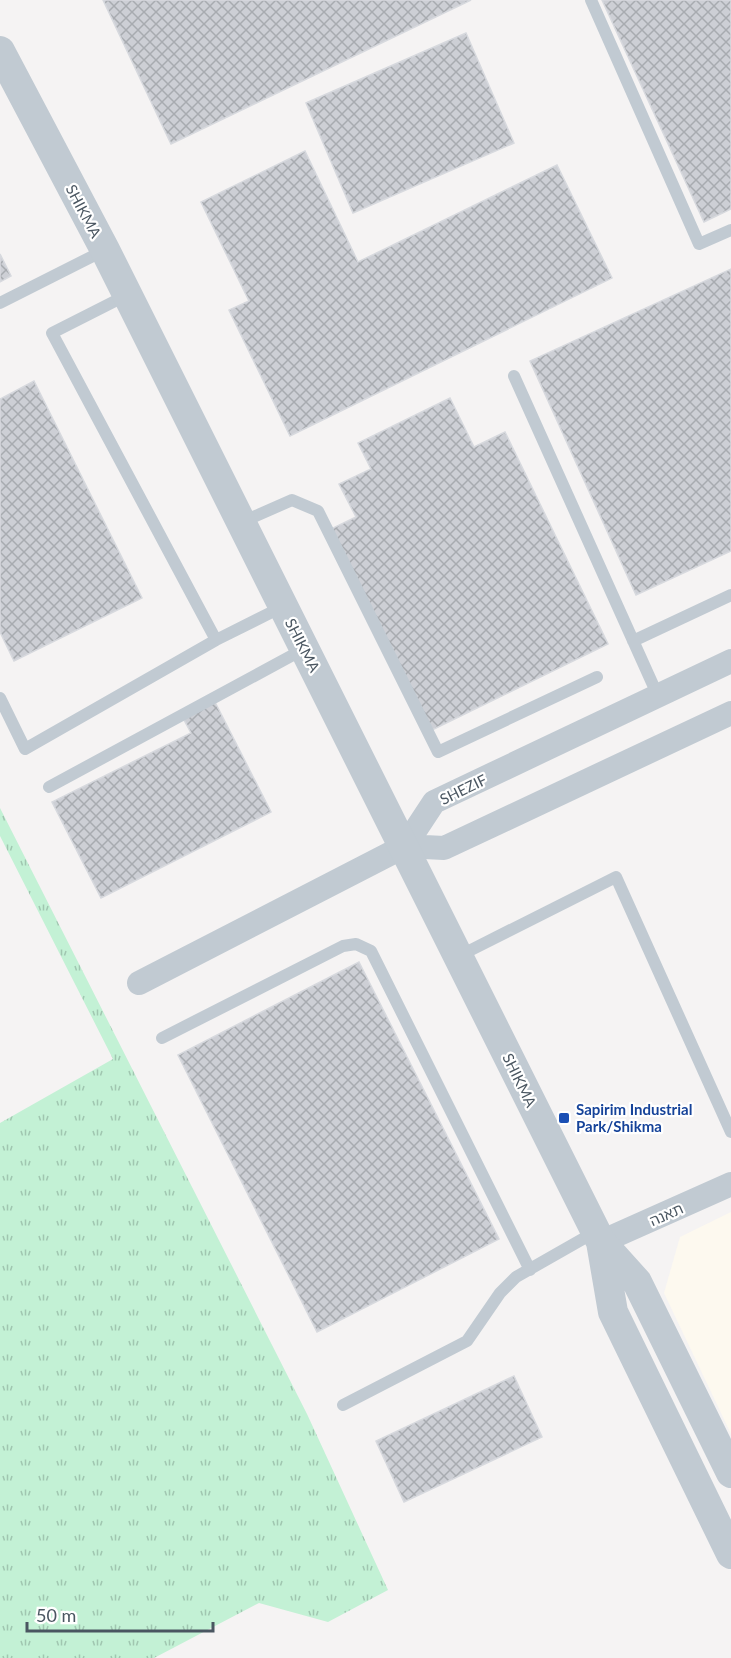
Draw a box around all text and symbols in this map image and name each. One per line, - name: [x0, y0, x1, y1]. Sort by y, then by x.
- street label: SHIKMA: [62, 181, 106, 241]
- street label: SHIKMA: [282, 615, 325, 676]
- street label: SHEZIF: [437, 770, 489, 808]
- street label: SHIKMA: [499, 1050, 541, 1111]
- place label: Sapirim Industrial Park/Shikma: [576, 1100, 692, 1135]
- marker: Sapirim Industrial Park/Shikma: [557, 1111, 571, 1125]
- street label: תאנה: [646, 1199, 686, 1229]
- scale bar: [27, 1595, 213, 1633]
- text: 50 m: [36, 1604, 76, 1626]

